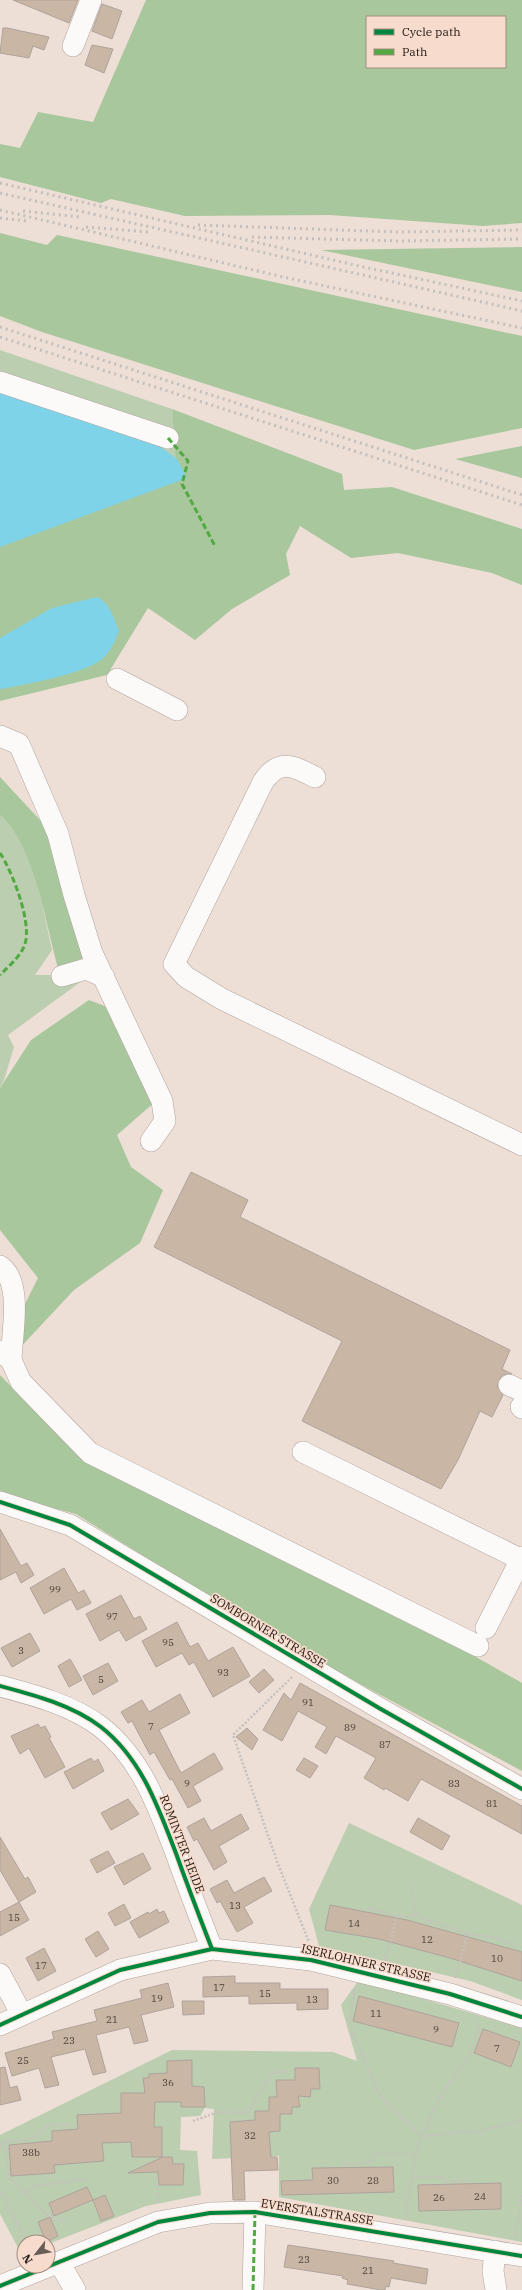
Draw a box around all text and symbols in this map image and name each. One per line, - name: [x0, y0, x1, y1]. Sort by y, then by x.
- legend: [366, 16, 506, 68]
- text: Cycle path: [402, 24, 461, 39]
- text: Path: [402, 44, 428, 59]
- house number: 99: [49, 1583, 61, 1596]
- street label: SOMBORNER STRASSE: [208, 1590, 329, 1671]
- house number: 97: [106, 1610, 118, 1623]
- house number: 95: [162, 1636, 174, 1649]
- house number: 3: [18, 1644, 24, 1657]
- house number: 93: [217, 1666, 229, 1679]
- house number: 5: [98, 1673, 104, 1686]
- house number: 91: [302, 1696, 314, 1709]
- house number: 7: [148, 1720, 154, 1733]
- house number: 89: [344, 1721, 356, 1734]
- house number: 87: [379, 1738, 391, 1751]
- house number: 9: [184, 1777, 190, 1790]
- house number: 83: [448, 1777, 460, 1790]
- street label: ROMINTER HEIDE: [157, 1792, 208, 1895]
- house number: 81: [486, 1797, 498, 1810]
- house number: 13: [229, 1899, 241, 1912]
- house number: 15: [8, 1911, 20, 1924]
- house number: 14: [348, 1917, 360, 1930]
- house number: 12: [421, 1933, 433, 1946]
- street label: ISERLOHNER STRASSE: [300, 1940, 432, 1985]
- house number: 10: [491, 1952, 503, 1965]
- house number: 17: [35, 1959, 47, 1972]
- house number: 17: [213, 1981, 225, 1994]
- house number: 15: [259, 1987, 271, 2000]
- house number: 19: [151, 1992, 163, 2005]
- house number: 13: [306, 1993, 318, 2006]
- house number: 11: [370, 2007, 382, 2020]
- house number: 21: [106, 2013, 118, 2026]
- house number: 9: [433, 2023, 439, 2036]
- house number: 23: [63, 2034, 75, 2047]
- house number: 7: [494, 2042, 500, 2055]
- house number: 25: [17, 2054, 29, 2067]
- house number: 36: [162, 2076, 174, 2089]
- house number: 32: [244, 2129, 256, 2142]
- house number: 38b: [22, 2146, 40, 2159]
- house number: 30: [327, 2174, 339, 2187]
- house number: 28: [367, 2174, 379, 2187]
- house number: 24: [474, 2190, 486, 2203]
- house number: 26: [433, 2191, 445, 2204]
- street label: EVERSTALSTRASSE: [260, 2195, 374, 2228]
- north arrow: [16, 2234, 56, 2274]
- text: N: [19, 2252, 36, 2266]
- house number: 23: [298, 2253, 310, 2266]
- house number: 21: [362, 2264, 374, 2277]

